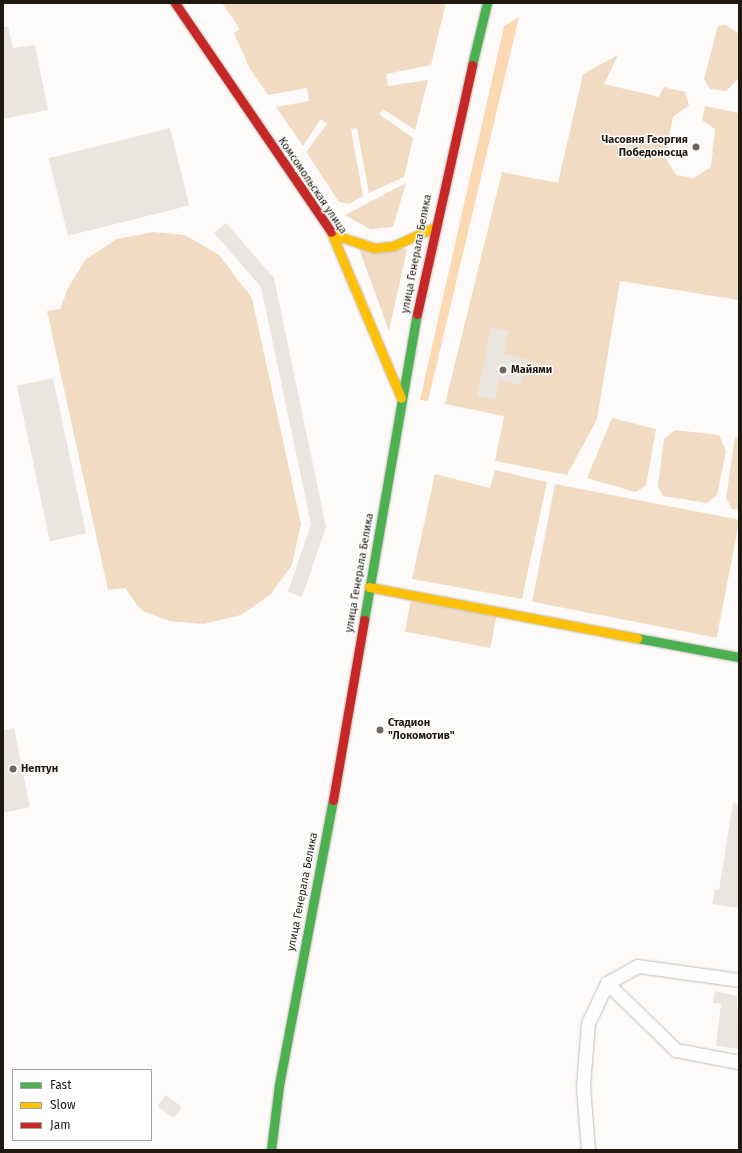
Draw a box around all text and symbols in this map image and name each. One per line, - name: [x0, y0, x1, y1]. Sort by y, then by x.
- place label: Часовня Георгия Победоносца: [601, 134, 688, 160]
- street label: Комсомольская улица: [275, 135, 349, 237]
- marker: Часовня Георгия Победоносца: [691, 142, 701, 152]
- street label: улица Генерала Белика: [399, 193, 435, 315]
- place label: Майями: [511, 363, 552, 377]
- marker: Майями: [498, 365, 508, 375]
- street label: улица Генерала Белика: [343, 512, 377, 634]
- place label: Стадион "Локомотив": [388, 717, 454, 743]
- marker: Стадион "Локомотив": [375, 725, 385, 735]
- place label: Нептун: [21, 762, 58, 776]
- marker: Нептун: [8, 764, 18, 774]
- street label: улица Генерала Белика: [285, 831, 321, 953]
- legend: [12, 1069, 152, 1141]
- text: Fast: [50, 1078, 72, 1092]
- text: Slow: [50, 1098, 76, 1112]
- text: Jam: [50, 1118, 70, 1132]

